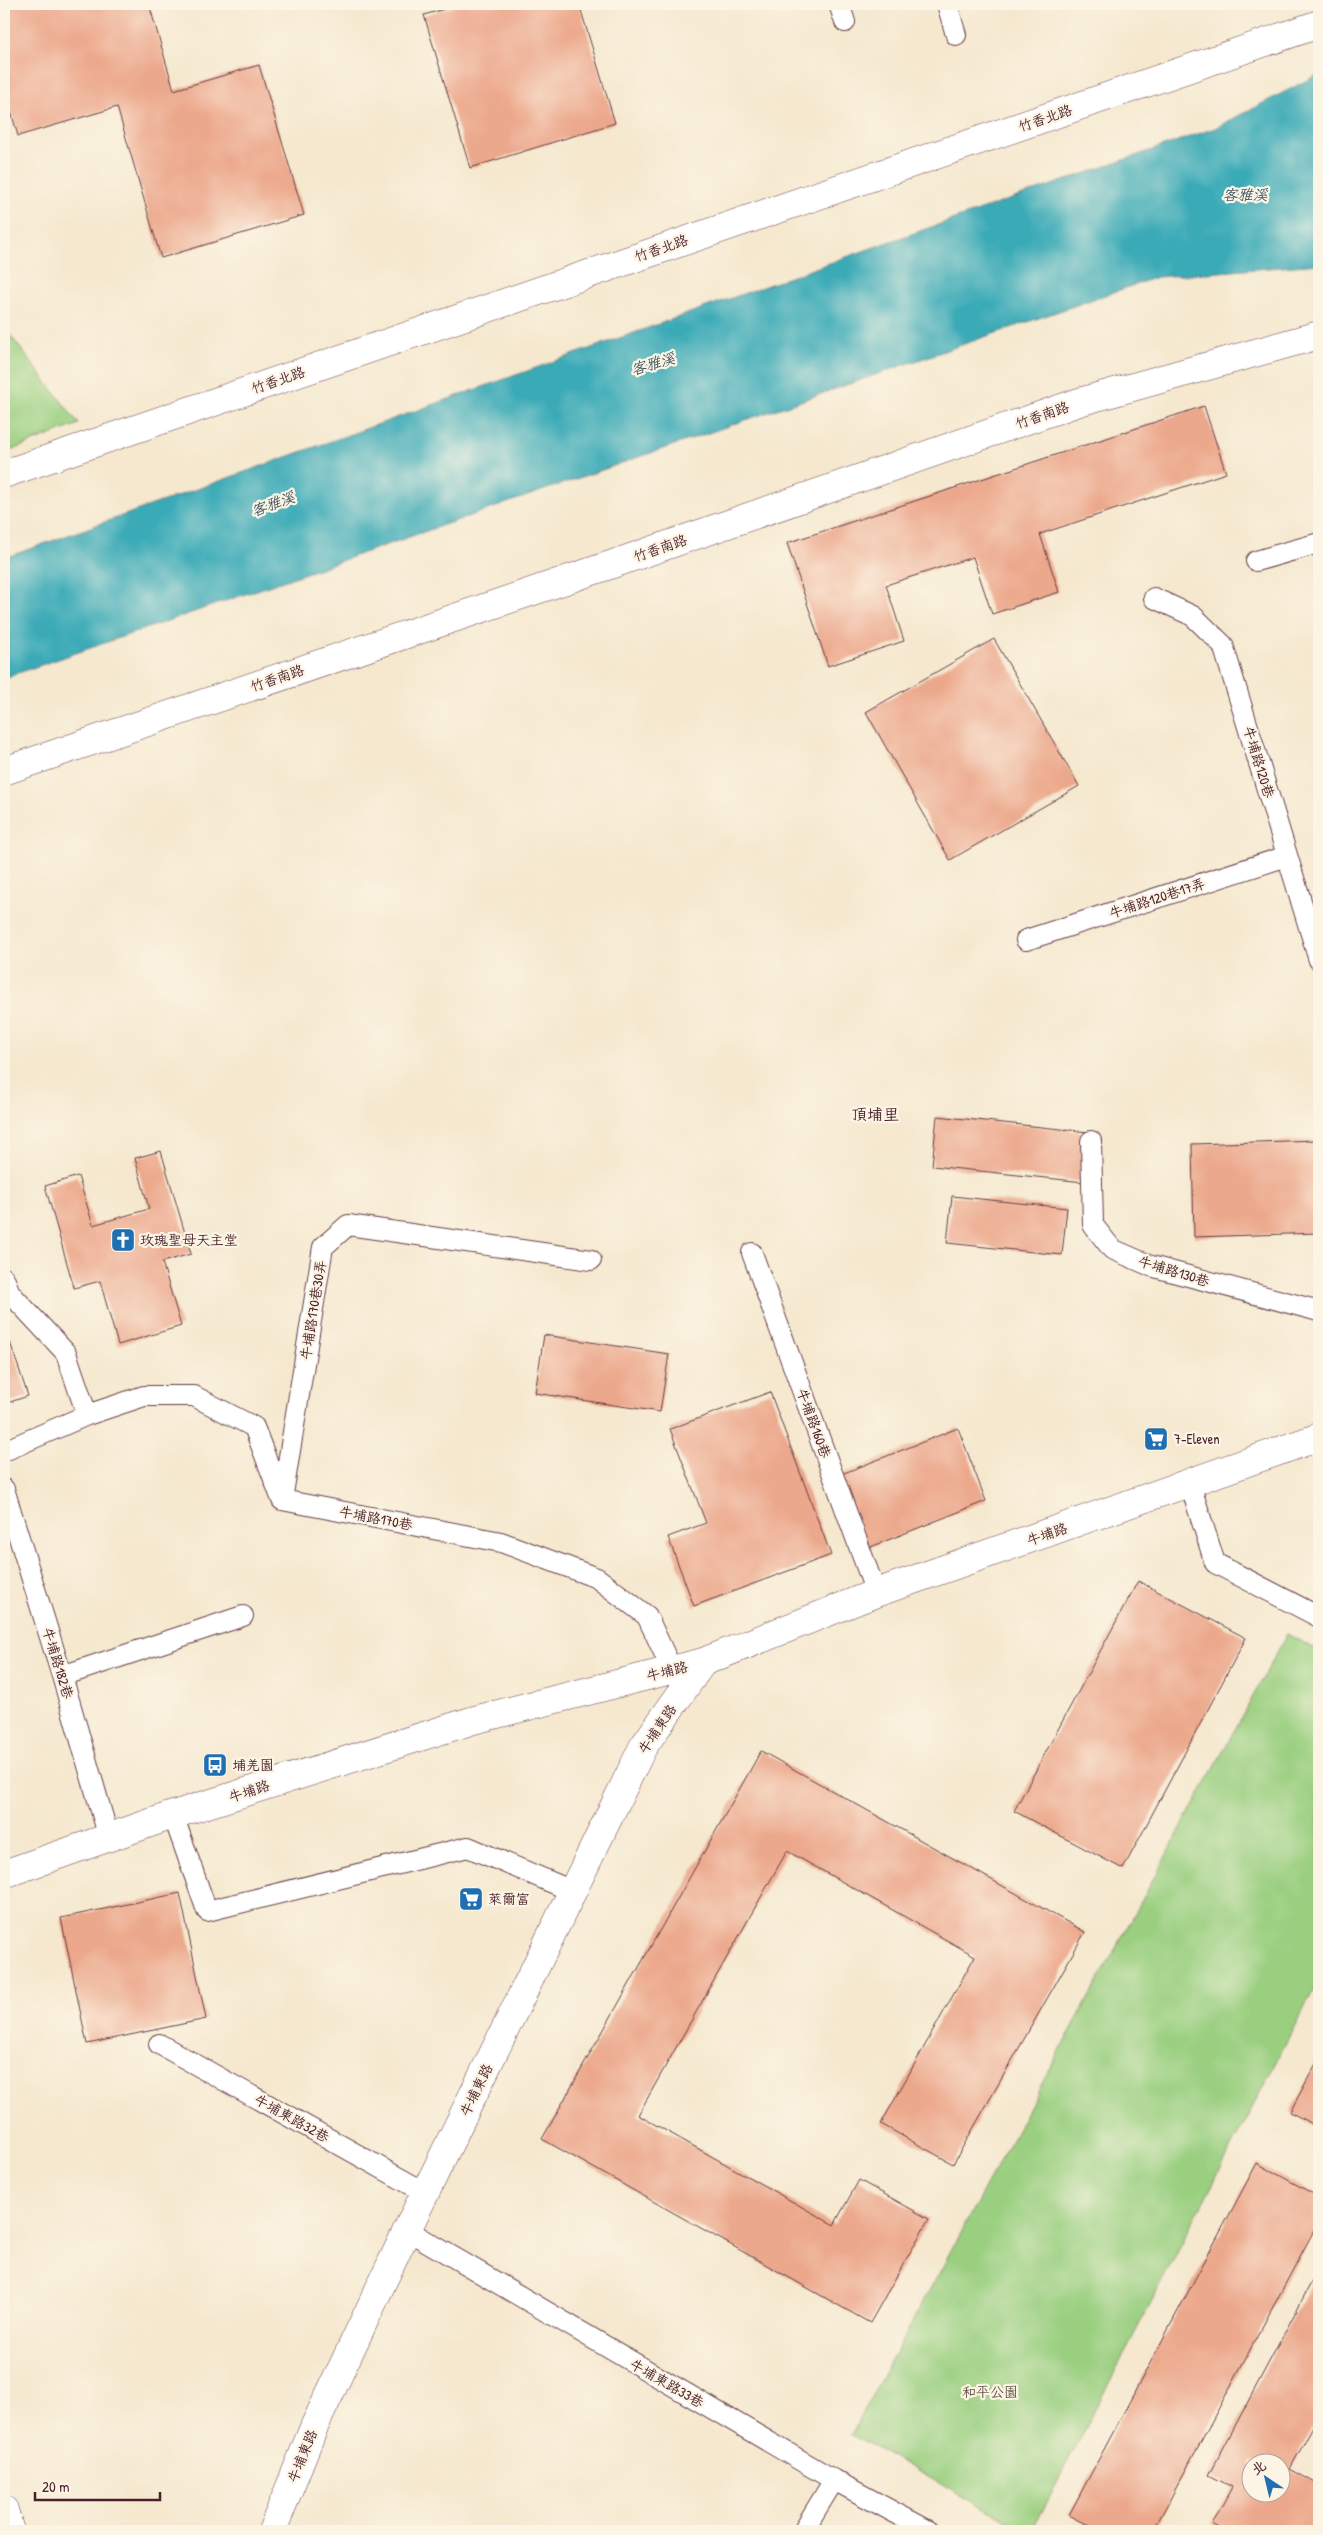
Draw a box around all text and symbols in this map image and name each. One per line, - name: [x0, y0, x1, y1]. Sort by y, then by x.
- street label: 竹香北路: [1015, 99, 1074, 136]
- water label: 客雅溪: [1222, 184, 1268, 205]
- street label: 竹香北路: [631, 229, 690, 266]
- water label: 客雅溪: [628, 347, 678, 380]
- street label: 竹香北路: [248, 361, 307, 398]
- street label: 竹香南路: [1012, 396, 1071, 433]
- water label: 客雅溪: [248, 486, 298, 521]
- street label: 竹香南路: [630, 529, 689, 566]
- street label: 竹香南路: [247, 659, 306, 696]
- street label: 牛埔路120巷: [1240, 724, 1280, 801]
- street label: 牛埔路120巷17弄: [1106, 873, 1207, 922]
- district label: 頂埔里: [851, 1103, 899, 1125]
- church icon: 玫瑰聖母天主堂: [110, 1227, 136, 1253]
- place label: 玫瑰聖母天主堂: [140, 1230, 238, 1249]
- street label: 牛埔路130巷: [1136, 1251, 1213, 1291]
- street label: 牛埔路170巷30弄: [295, 1259, 330, 1361]
- street label: 牛埔路160巷: [793, 1385, 836, 1461]
- supermarket icon: 7-Eleven: [1143, 1426, 1169, 1452]
- place label: 7-Eleven: [1174, 1429, 1220, 1448]
- street label: 牛埔路170巷: [338, 1501, 415, 1534]
- street label: 牛埔路: [1024, 1518, 1070, 1549]
- street label: 牛埔路182巷: [39, 1625, 79, 1702]
- street label: 牛埔路: [644, 1656, 690, 1685]
- street label: 牛埔東路: [633, 1700, 680, 1757]
- bus stop icon: 埔羌園: [202, 1752, 228, 1778]
- place label: 埔羌園: [232, 1755, 274, 1774]
- street label: 牛埔路: [226, 1775, 272, 1806]
- supermarket icon: 萊爾富: [458, 1886, 484, 1912]
- place label: 萊爾富: [488, 1889, 530, 1908]
- street label: 牛埔東路: [455, 2060, 496, 2119]
- street label: 牛埔東路32巷: [251, 2089, 334, 2146]
- street label: 牛埔東路33巷: [627, 2354, 709, 2412]
- park label: 和平公園: [962, 2382, 1018, 2401]
- street label: 牛埔東路: [282, 2426, 321, 2485]
- north arrow: [1240, 2452, 1290, 2502]
- text: 北: [1247, 2455, 1269, 2479]
- scale bar: [35, 2470, 160, 2502]
- text: 20 m: [42, 2476, 69, 2497]

